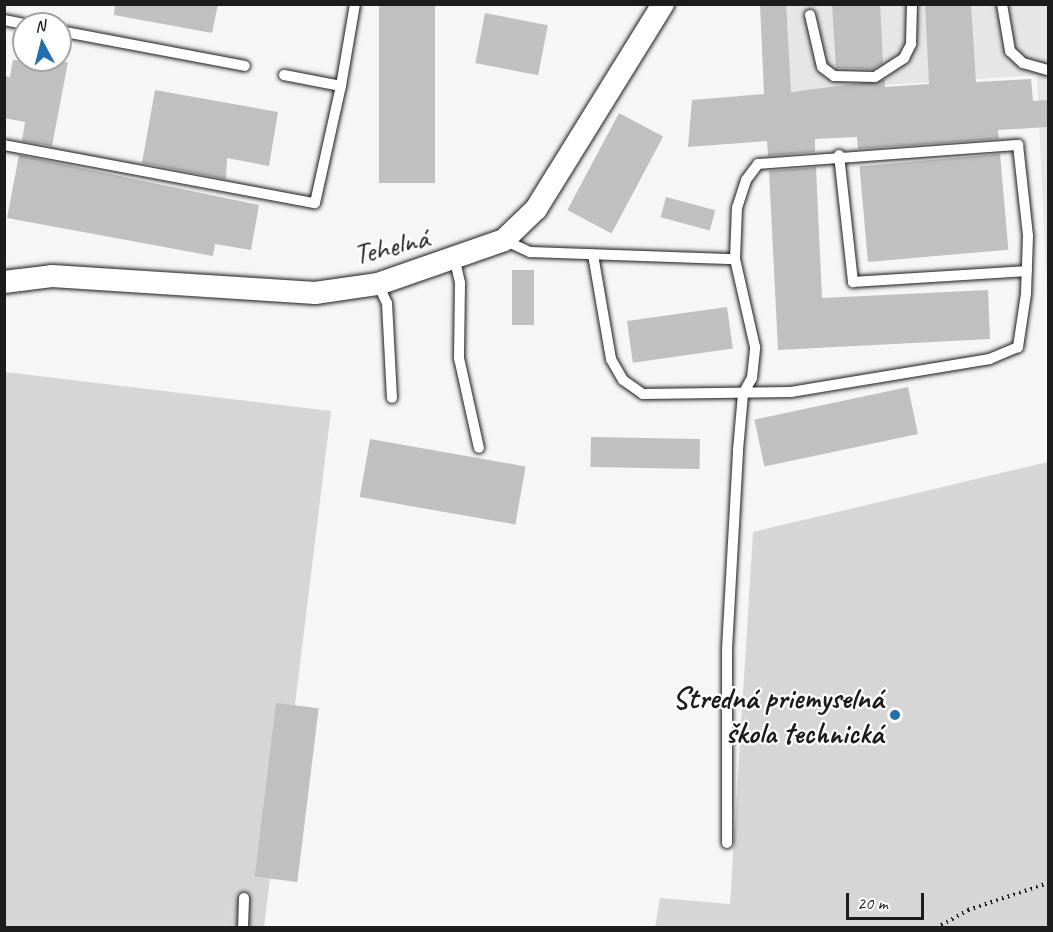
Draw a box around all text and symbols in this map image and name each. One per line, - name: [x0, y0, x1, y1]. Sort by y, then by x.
- north arrow: [12, 12, 72, 72]
- text: N: [34, 16, 46, 37]
- street label: Tehelná: [350, 219, 432, 273]
- place label: Stredná priemyselná škola technická: [673, 680, 883, 750]
- marker: Stredná priemyselná škola technická: [888, 708, 902, 722]
- scale bar: [849, 881, 927, 919]
- text: 20 m: [857, 892, 888, 914]

